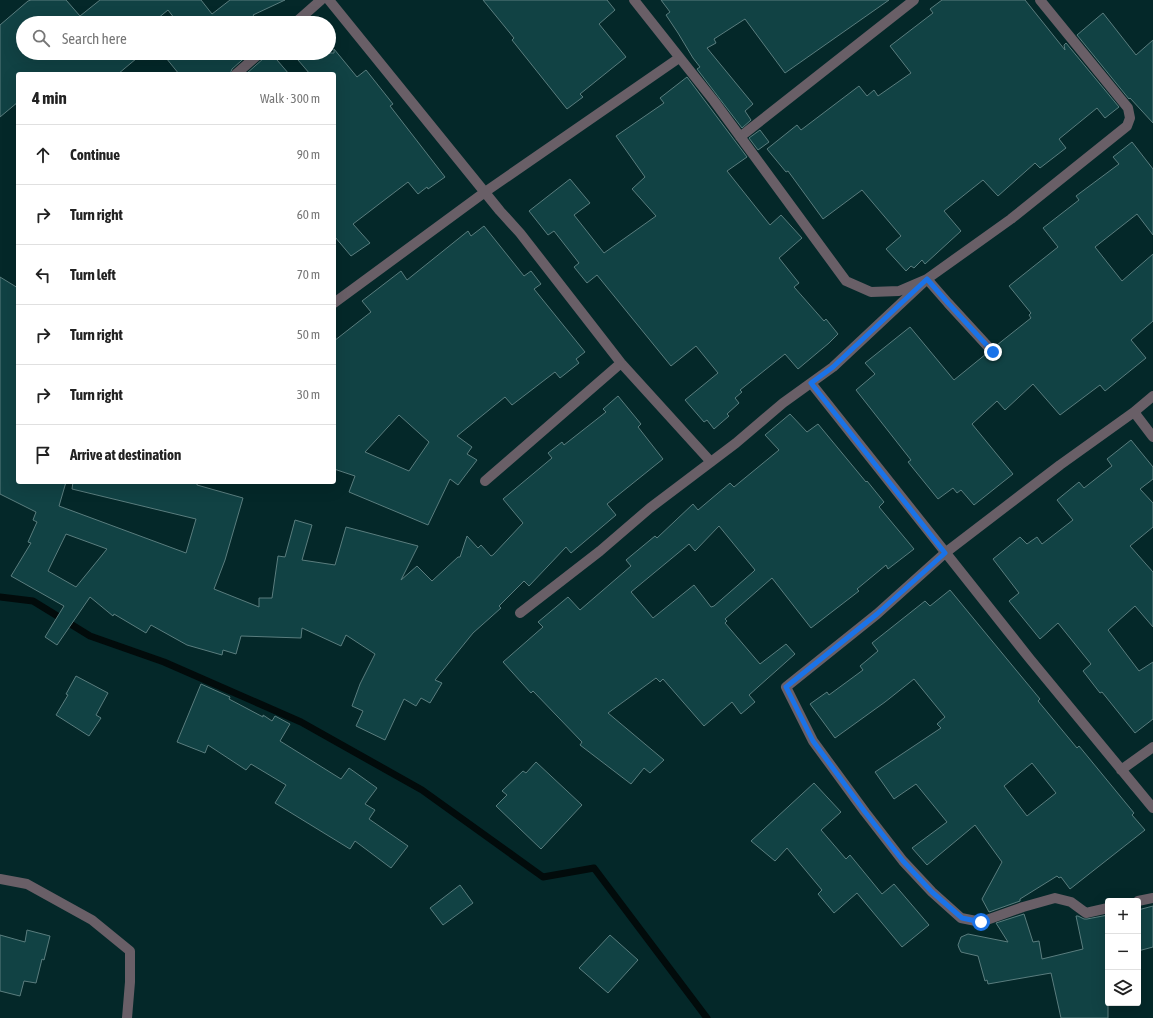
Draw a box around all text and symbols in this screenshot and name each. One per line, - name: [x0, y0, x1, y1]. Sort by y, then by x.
- search box: [16, 16, 336, 60]
- icon: search: [30, 27, 52, 49]
- text: Search here: [62, 30, 127, 47]
- text: 4 min: [32, 88, 67, 108]
- text: Walk · 300 m: [260, 91, 320, 106]
- icon: ahead: [32, 144, 54, 166]
- text: Continue: [70, 146, 120, 163]
- text: 90 m: [297, 147, 320, 162]
- icon: right: [32, 204, 54, 226]
- text: Turn right: [70, 206, 123, 223]
- text: 60 m: [297, 207, 320, 222]
- icon: left: [32, 264, 54, 286]
- text: Turn left: [70, 266, 116, 283]
- text: 70 m: [297, 267, 320, 282]
- icon: right: [32, 324, 54, 346]
- text: Turn right: [70, 326, 123, 343]
- text: 50 m: [297, 327, 320, 342]
- route end: [984, 343, 1002, 361]
- icon: right: [32, 384, 54, 406]
- text: Turn right: [70, 386, 123, 403]
- text: 30 m: [297, 387, 320, 402]
- icon: arrive: [32, 444, 54, 466]
- text: Arrive at destination: [70, 446, 181, 463]
- map controls: [1105, 898, 1141, 1006]
- button: +: [1105, 898, 1141, 934]
- route start: [972, 913, 990, 931]
- button: −: [1105, 934, 1141, 970]
- button: layers: [1105, 970, 1141, 1006]

